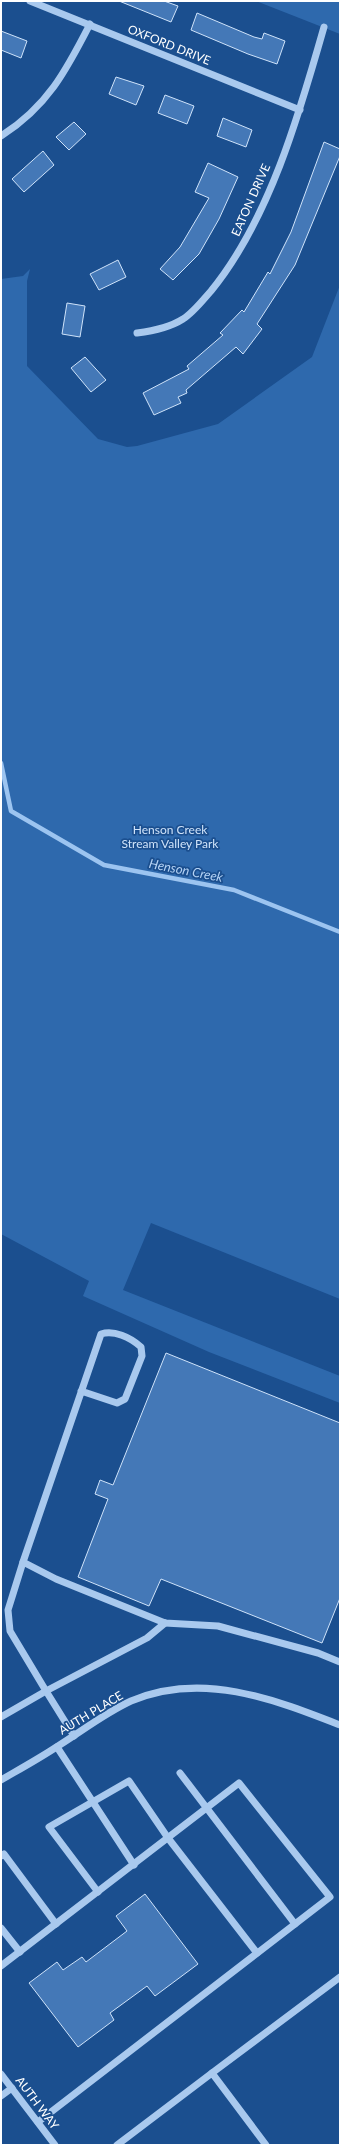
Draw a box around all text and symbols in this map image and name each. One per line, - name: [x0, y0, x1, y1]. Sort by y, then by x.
- street label: OXFORD DRIVE: [126, 21, 213, 68]
- street label: EATON DRIVE: [228, 161, 273, 238]
- park label: Henson Creek Stream Valley Park: [122, 822, 219, 851]
- water label: Henson Creek: [148, 855, 225, 885]
- street label: AUTH PLACE: [56, 1687, 126, 1738]
- street label: AUTH WAY: [13, 2073, 63, 2133]

